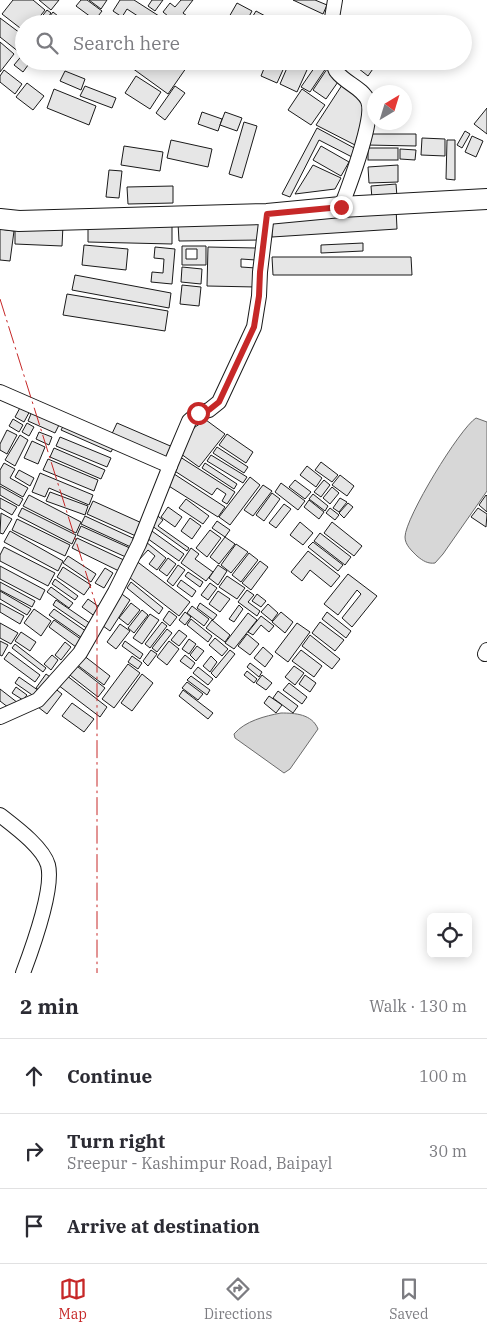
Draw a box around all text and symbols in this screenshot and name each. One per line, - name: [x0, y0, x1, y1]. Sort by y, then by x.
- search box: [15, 15, 472, 70]
- icon: search: [33, 29, 61, 57]
- text: Search here: [73, 31, 180, 55]
- north arrow: [367, 85, 412, 130]
- route end: [330, 196, 353, 219]
- route start: [187, 402, 210, 425]
- map controls: [427, 913, 472, 958]
- button: locate: [427, 913, 472, 958]
- text: 2 min: [20, 992, 79, 1020]
- text: Walk · 130 m: [369, 996, 467, 1016]
- icon: ahead: [20, 1062, 48, 1090]
- text: Continue: [67, 1064, 152, 1088]
- text: 100 m: [419, 1066, 467, 1086]
- text: Turn right: [67, 1129, 165, 1153]
- icon: right: [20, 1137, 48, 1165]
- text: 30 m: [429, 1141, 467, 1161]
- text: Sreepur - Kashimpur Road, Baipayl: [67, 1153, 332, 1173]
- icon: arrive: [20, 1212, 48, 1240]
- text: Arrive at destination: [67, 1214, 260, 1238]
- tab: Map: [59, 1275, 87, 1323]
- tab: Directions: [204, 1275, 272, 1323]
- tab: Saved: [389, 1275, 428, 1323]

